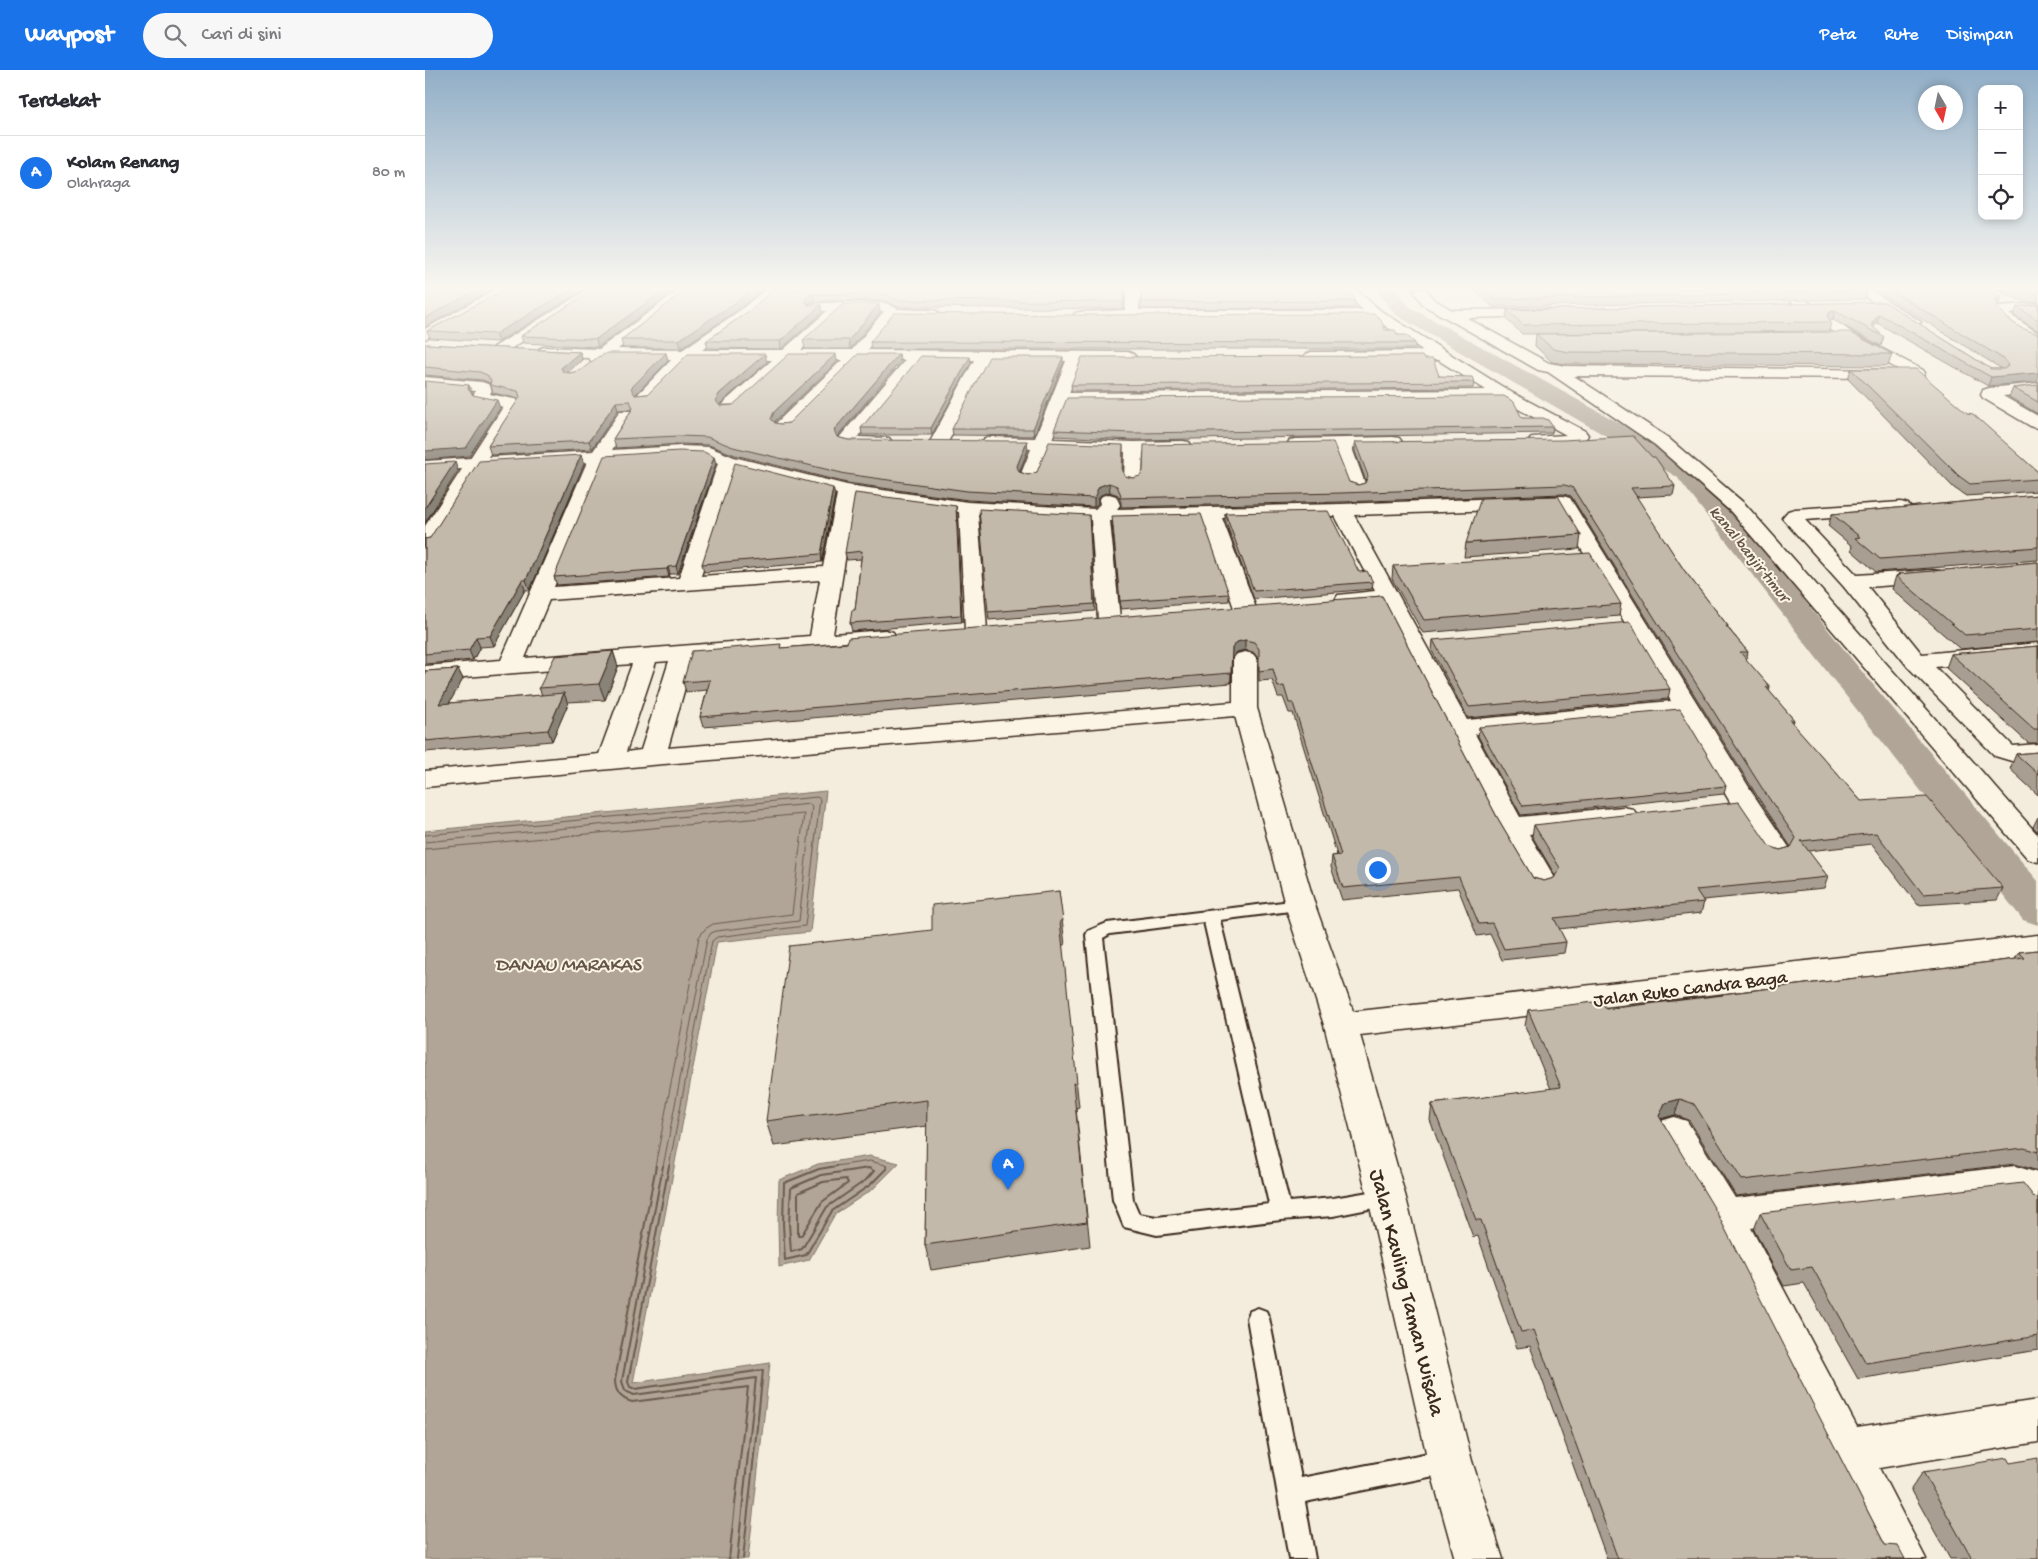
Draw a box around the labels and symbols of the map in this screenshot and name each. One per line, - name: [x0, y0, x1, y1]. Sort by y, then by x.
- north arrow: [1918, 85, 1963, 130]
- water label: kanal banjir timur: [1704, 504, 1795, 609]
- your location: [1365, 857, 1391, 883]
- water label: DANAU MARAKAS: [495, 955, 642, 978]
- street label: Jalan Ruko Candra Baga: [1592, 967, 1790, 1014]
- pin: A: [992, 1149, 1024, 1190]
- street label: Jalan Kavling Taman Wisala: [1362, 1167, 1449, 1420]

